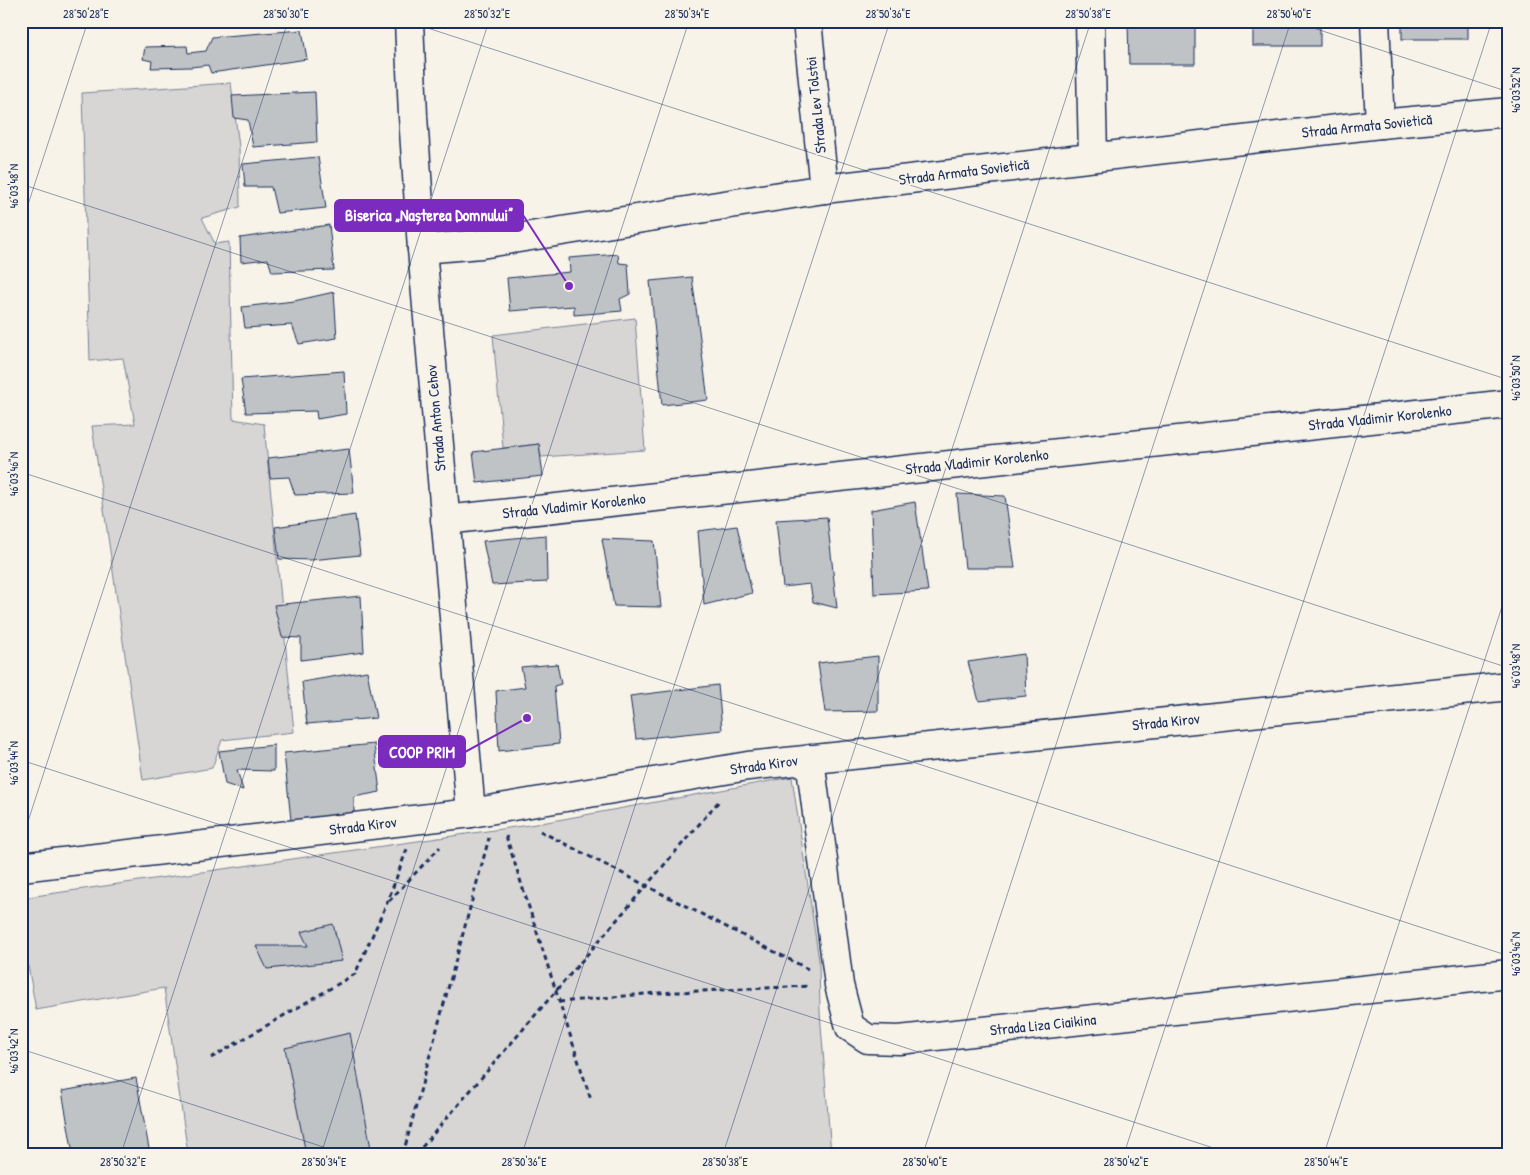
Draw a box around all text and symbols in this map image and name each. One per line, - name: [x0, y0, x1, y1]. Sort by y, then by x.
- text: 28°50'28"E: [63, 5, 110, 22]
- text: 28°50'30"E: [263, 5, 310, 22]
- text: 28°50'32"E: [464, 5, 511, 22]
- text: 28°50'34"E: [665, 5, 710, 22]
- text: 28°50'36"E: [865, 5, 911, 22]
- text: 28°50'38"E: [1065, 5, 1111, 22]
- text: 28°50'40"E: [1267, 5, 1312, 22]
- street label: Strada Lev Tolstoi: [800, 56, 831, 155]
- text: 46°03'52"N: [1507, 67, 1524, 113]
- street label: Strada Armata Sovietică: [1301, 108, 1433, 143]
- street label: Strada Armata Sovietică: [898, 153, 1030, 190]
- text: 46°03'48"N: [5, 164, 22, 208]
- callout: Biserica „Nașterea Domnului”: [335, 200, 523, 231]
- text: Biserica „Nașterea Domnului”: [345, 204, 513, 226]
- text: 46°03'50"N: [1507, 355, 1524, 401]
- street label: Strada Anton Cehov: [420, 364, 451, 472]
- street label: Strada Vladimir Korolenko: [1307, 400, 1453, 435]
- street label: Strada Vladimir Korolenko: [904, 444, 1050, 479]
- text: 46°03'46"N: [5, 452, 22, 496]
- street label: Strada Vladimir Korolenko: [501, 488, 647, 523]
- text: 46°03'48"N: [1507, 644, 1524, 688]
- street label: Strada Kirov: [1131, 708, 1201, 735]
- callout: COOP PRIM: [379, 736, 465, 767]
- text: 46°03'44"N: [5, 741, 22, 785]
- text: COOP PRIM: [389, 741, 456, 763]
- street label: Strada Kirov: [729, 749, 799, 780]
- street label: Strada Kirov: [328, 811, 398, 840]
- text: 46°03'46"N: [1507, 932, 1524, 976]
- street label: Strada Liza Ciaikina: [989, 1008, 1097, 1041]
- text: 46°03'42"N: [5, 1029, 22, 1073]
- text: 28°50'32"E: [100, 1153, 147, 1170]
- text: 28°50'34"E: [302, 1153, 347, 1170]
- text: 28°50'36"E: [501, 1153, 547, 1170]
- text: 28°50'38"E: [702, 1153, 748, 1170]
- text: 28°50'40"E: [903, 1153, 948, 1170]
- text: 28°50'42"E: [1103, 1153, 1149, 1170]
- text: 28°50'44"E: [1304, 1153, 1349, 1170]

